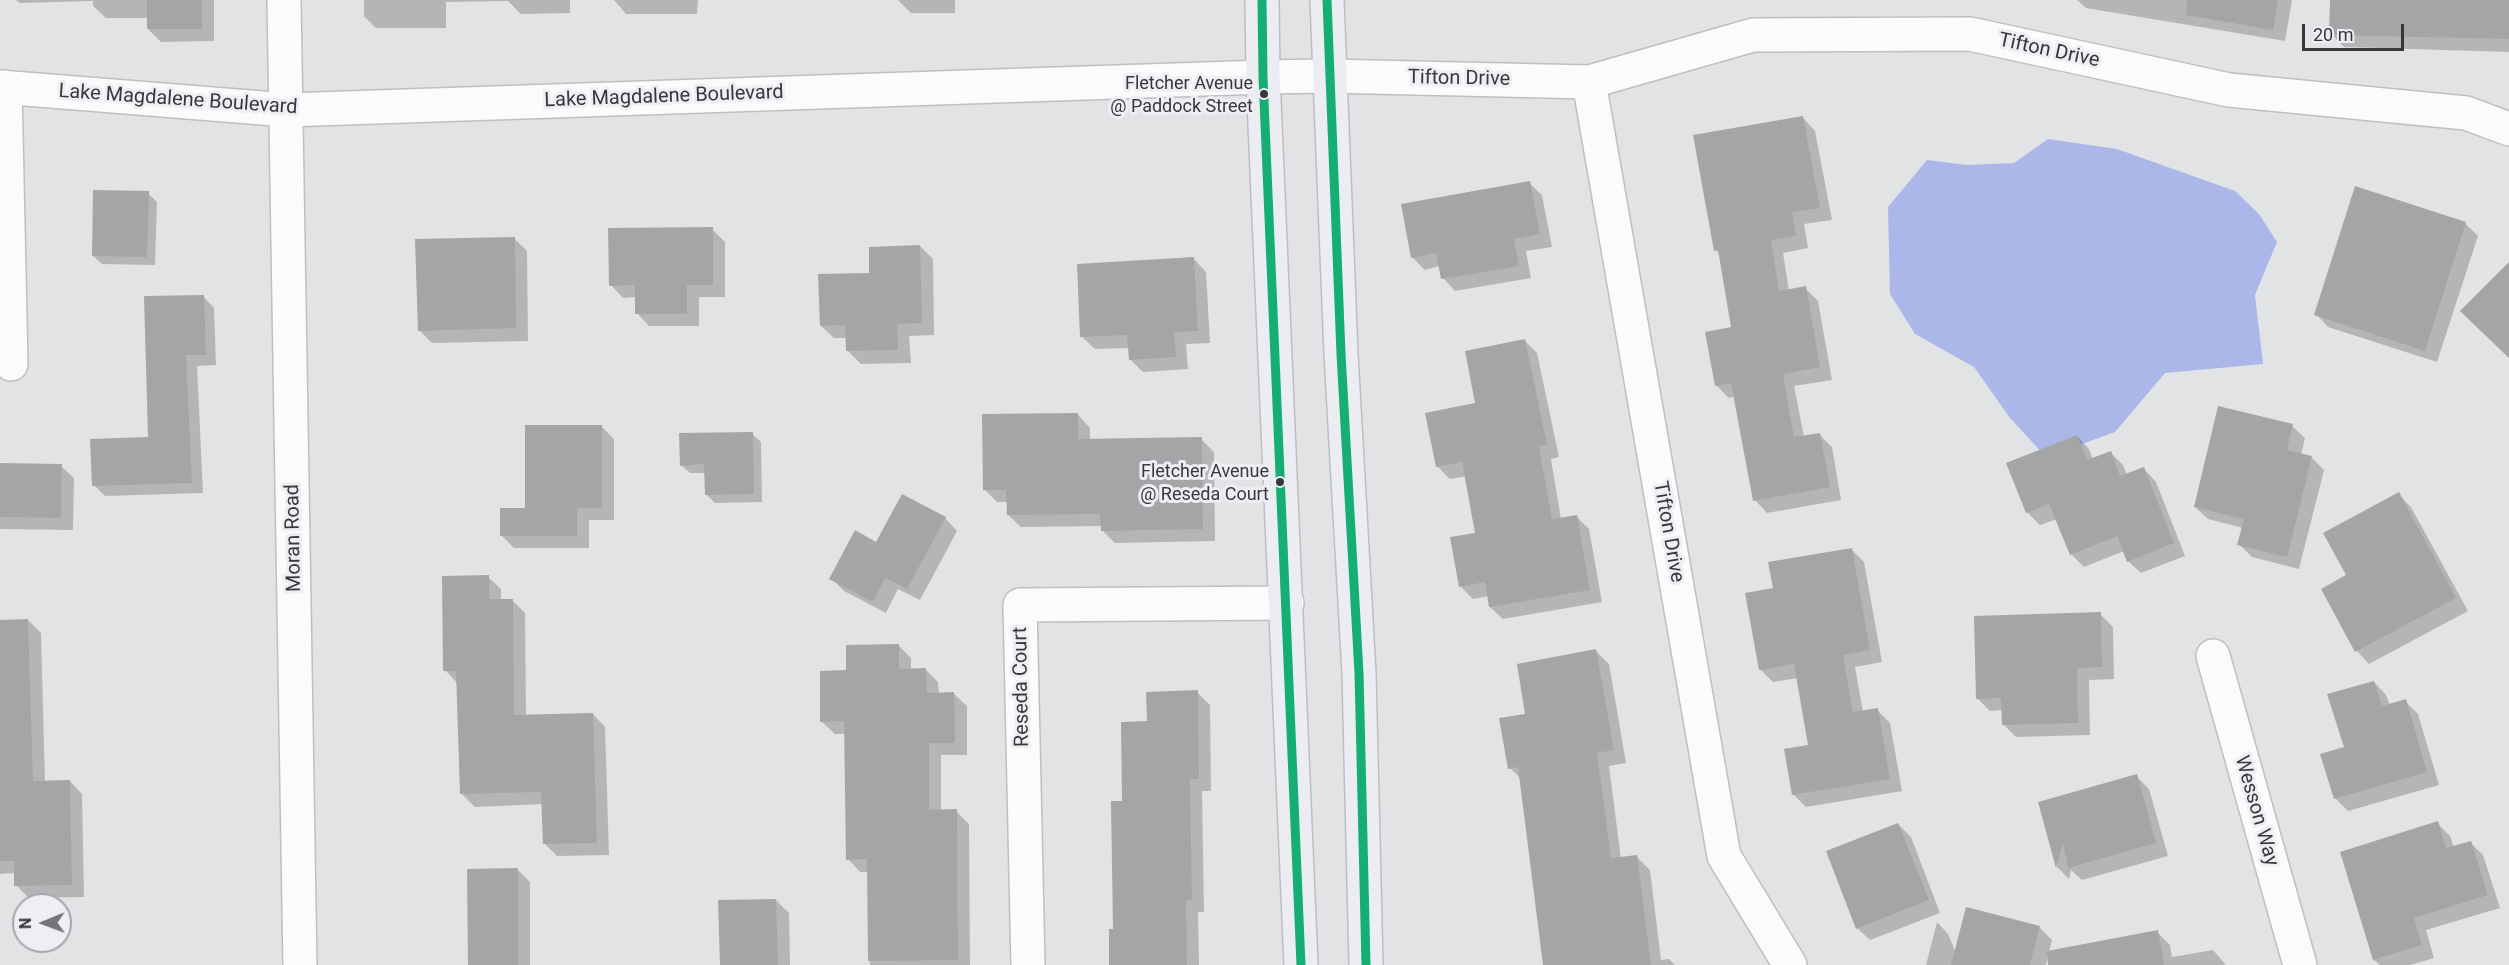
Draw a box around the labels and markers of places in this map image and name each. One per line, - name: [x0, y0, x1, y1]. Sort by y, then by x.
- place label: Fletcher Avenue @ Paddock Street: [1110, 73, 1253, 116]
- marker: Fletcher Avenue @ Paddock Street: [1258, 88, 1270, 100]
- place label: Fletcher Avenue @ Reseda Court: [1140, 461, 1269, 504]
- marker: Fletcher Avenue @ Reseda Court: [1274, 476, 1286, 488]

